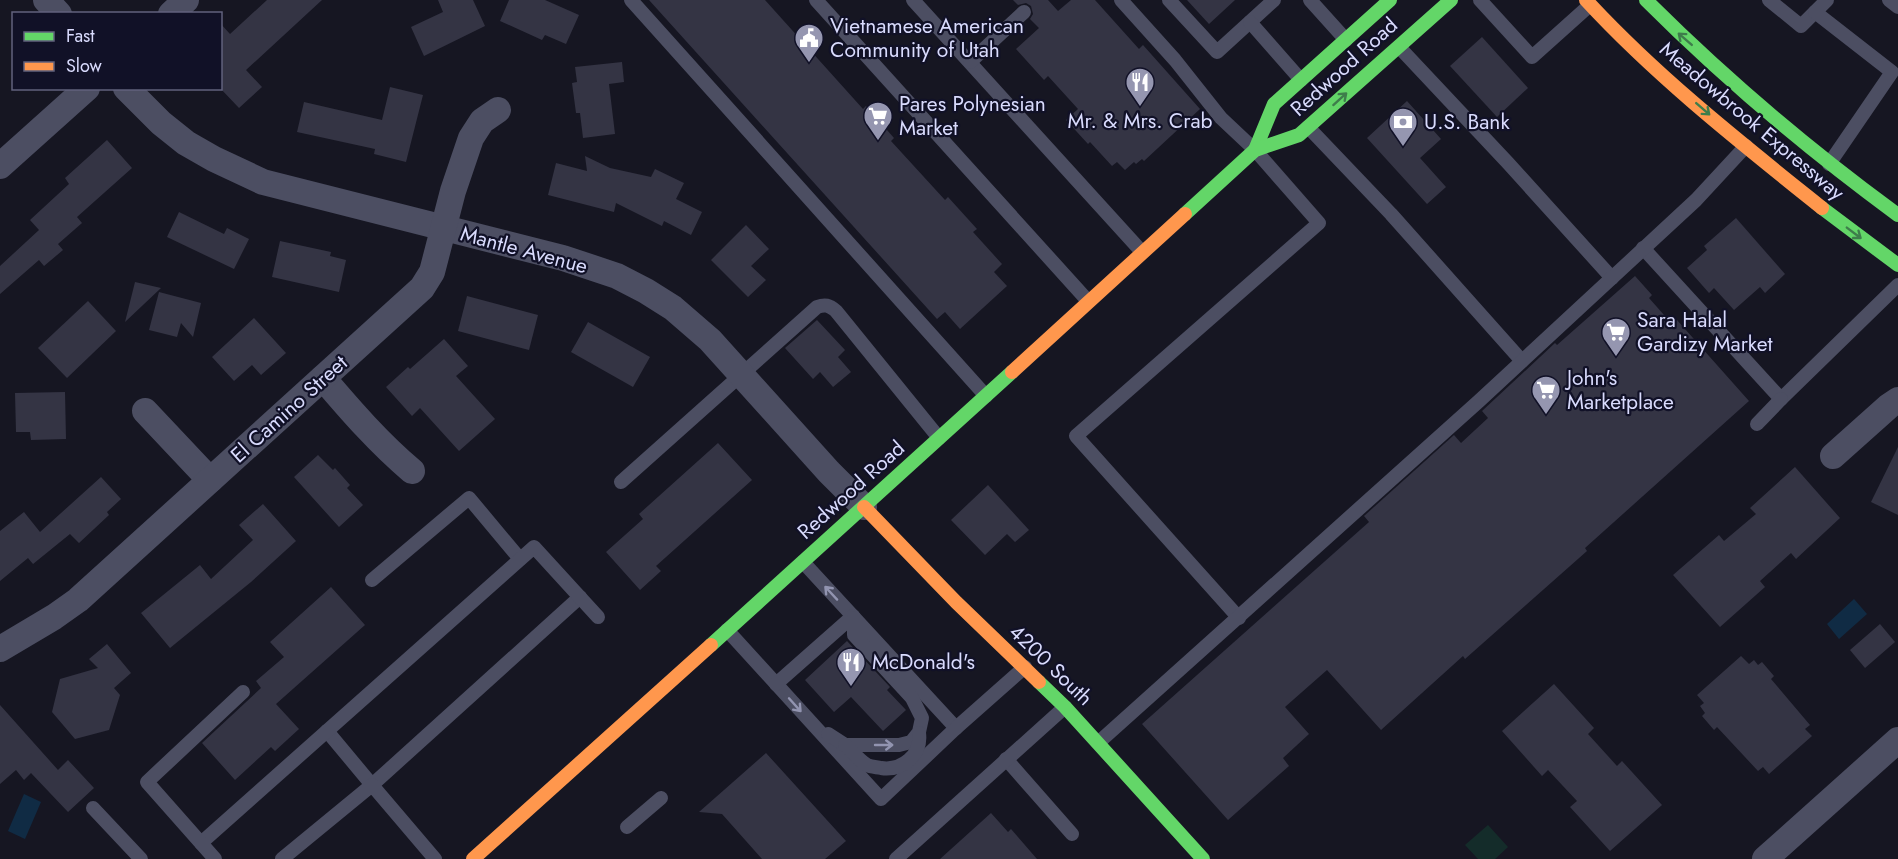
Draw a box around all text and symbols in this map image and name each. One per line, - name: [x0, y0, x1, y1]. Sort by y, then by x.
- place label: Vietnamese American Community of Utah: [830, 11, 1024, 65]
- street label: Redwood Road: [1284, 11, 1404, 123]
- legend: [12, 12, 222, 90]
- public building icon: Vietnamese American Community of Utah: [793, 22, 825, 64]
- text: Fast: [66, 23, 95, 49]
- one-way arrow: [1678, 32, 1693, 46]
- street label: Meadowbrook Expressway: [1653, 35, 1851, 208]
- text: Slow: [66, 53, 103, 79]
- restaurant icon: Mr. & Mrs. Crab: [1124, 66, 1156, 108]
- place label: Pares Polynesian Market: [899, 89, 1046, 143]
- one-way arrow: [1332, 92, 1347, 106]
- supermarket icon: Pares Polynesian Market: [862, 100, 894, 142]
- one-way arrow: [1695, 103, 1711, 116]
- place label: Mr. & Mrs. Crab: [1068, 106, 1213, 136]
- bank icon: U.S. Bank: [1387, 106, 1419, 148]
- place label: U.S. Bank: [1424, 107, 1510, 137]
- street label: Mantle Avenue: [457, 219, 591, 281]
- one-way arrow: [1846, 226, 1862, 239]
- place label: Sara Halal Gardizy Market: [1637, 305, 1773, 359]
- supermarket icon: Sara Halal Gardizy Market: [1600, 316, 1632, 358]
- street label: El Camino Street: [224, 348, 354, 470]
- place label: John's Marketplace: [1564, 363, 1674, 417]
- supermarket icon: John's Marketplace: [1530, 374, 1562, 416]
- street label: Redwood Road: [791, 434, 911, 546]
- one-way arrow: [823, 585, 838, 600]
- street label: 4200 South: [1003, 617, 1099, 713]
- restaurant icon: McDonald's: [835, 646, 867, 688]
- place label: McDonald's: [872, 647, 975, 677]
- one-way arrow: [788, 697, 802, 712]
- one-way arrow: [874, 739, 894, 751]

